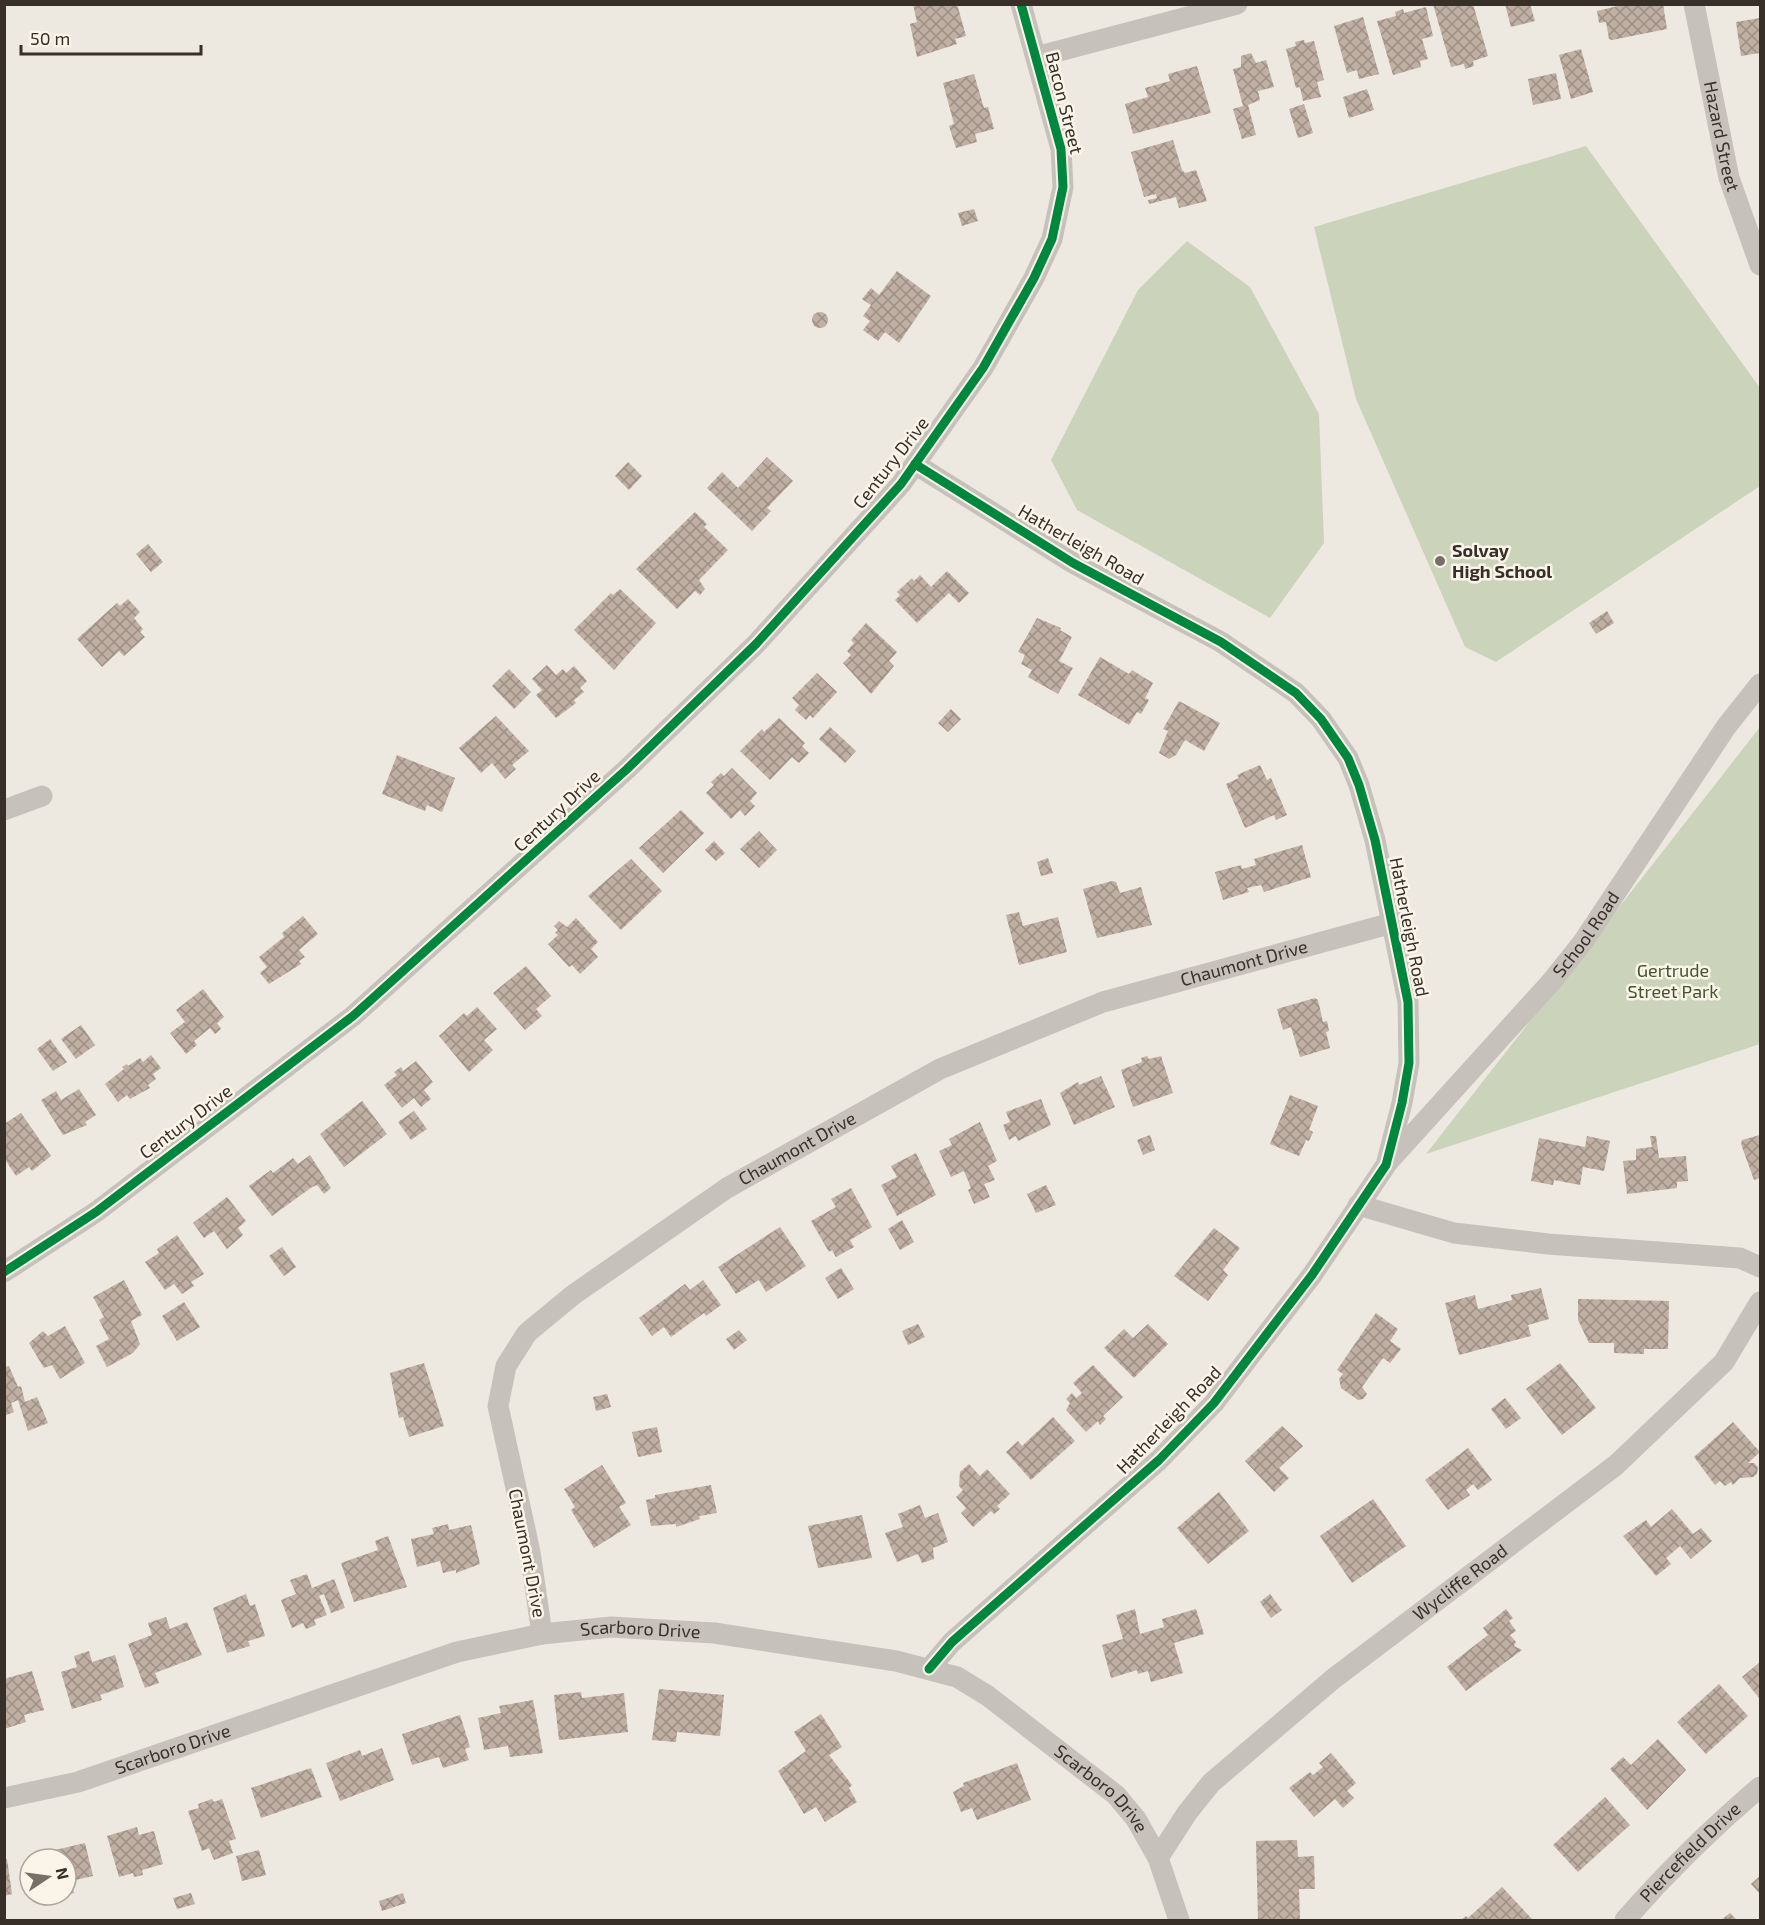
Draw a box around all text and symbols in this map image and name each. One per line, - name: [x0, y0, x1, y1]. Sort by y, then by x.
- scale bar: [21, 18, 201, 56]
- text: 50 m: [30, 27, 70, 49]
- street label: Bacon Street: [1042, 49, 1088, 156]
- street label: Hazard Street: [1700, 79, 1745, 194]
- street label: Century Drive: [847, 412, 933, 513]
- street label: Hatherleigh Road: [1015, 499, 1148, 589]
- place label: Solvay High School: [1452, 539, 1552, 582]
- marker: Solvay High School: [1433, 554, 1447, 568]
- street label: Century Drive: [508, 765, 604, 856]
- street label: Hatherleigh Road: [1386, 855, 1434, 998]
- street label: School Road: [1547, 887, 1623, 981]
- street label: Chaumont Drive: [1178, 935, 1310, 990]
- park label: Gertrude Street Park: [1628, 959, 1718, 1002]
- street label: Century Drive: [135, 1079, 236, 1163]
- street label: Chaumont Drive: [734, 1106, 859, 1189]
- street label: Hatherleigh Road: [1111, 1361, 1225, 1478]
- street label: Chaumont Drive: [505, 1486, 551, 1619]
- street label: Wycliffe Road: [1408, 1539, 1511, 1625]
- street label: Scarboro Drive: [579, 1615, 701, 1642]
- street label: Scarboro Drive: [112, 1719, 233, 1778]
- street label: Scarboro Drive: [1050, 1739, 1153, 1836]
- street label: Piercefield Drive: [1634, 1797, 1745, 1906]
- north arrow: [18, 1847, 78, 1907]
- text: N: [53, 1866, 74, 1881]

